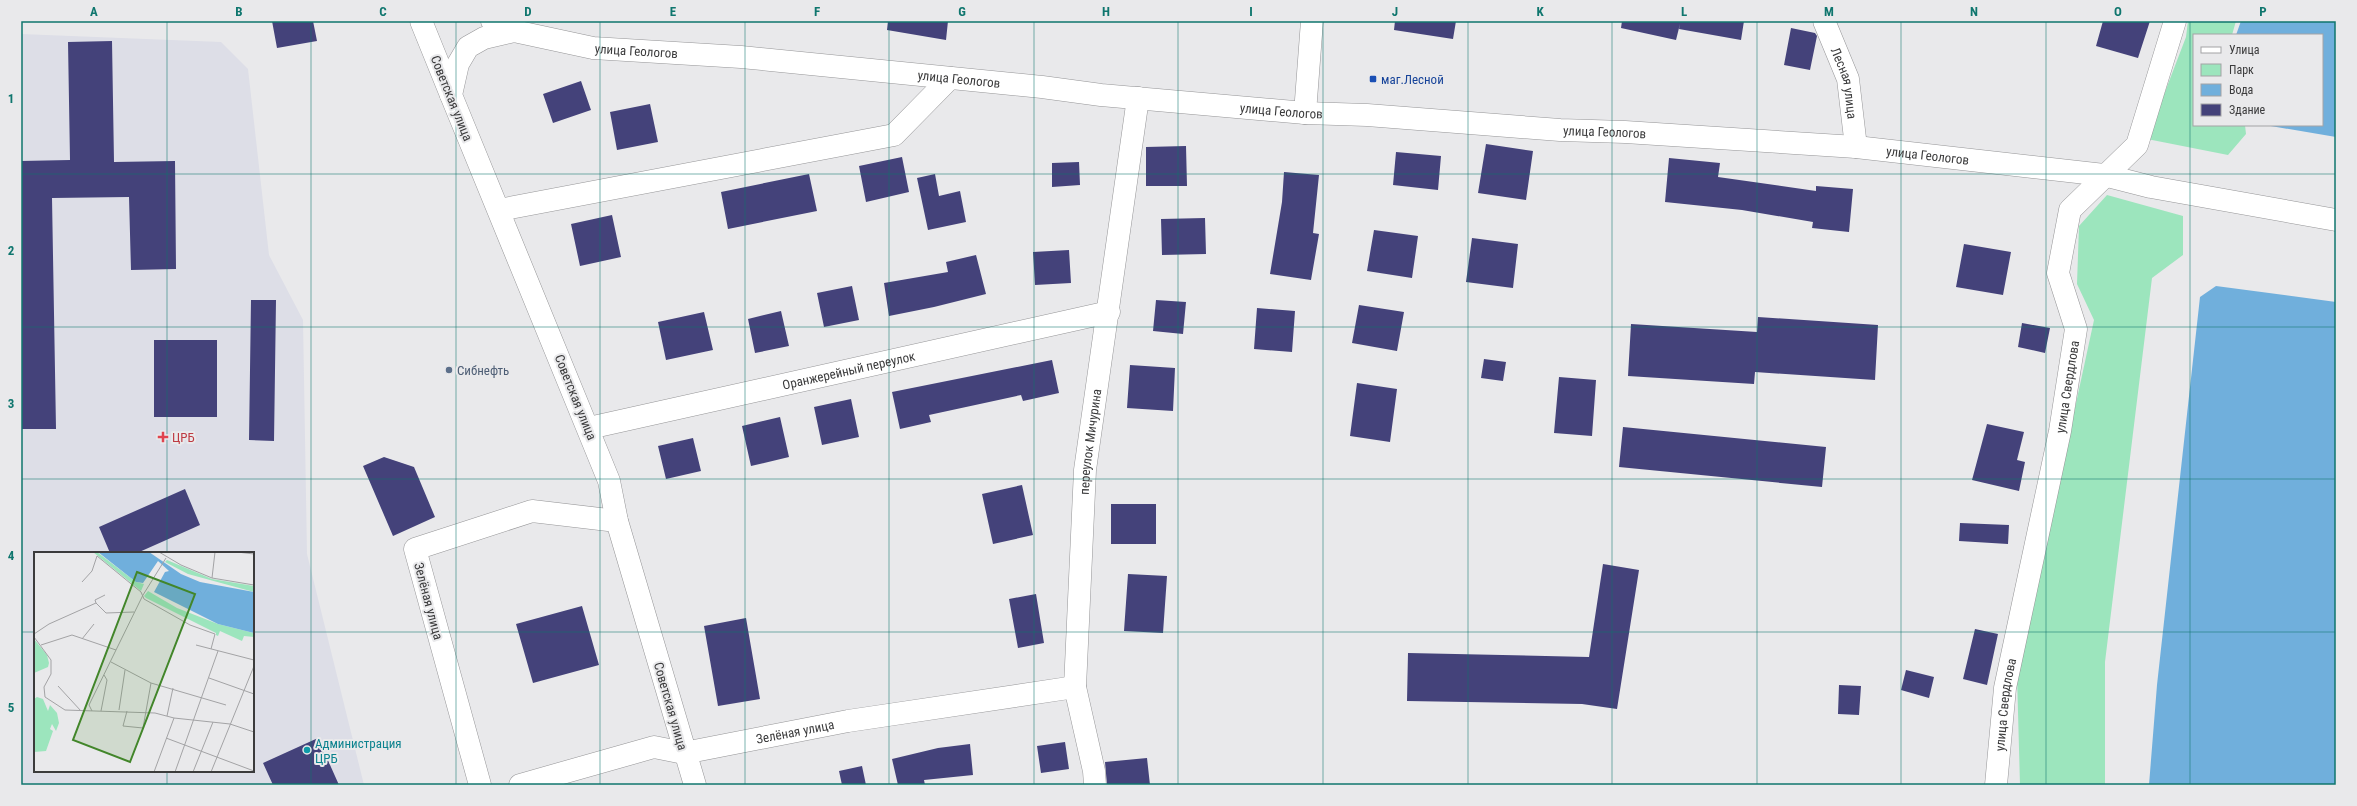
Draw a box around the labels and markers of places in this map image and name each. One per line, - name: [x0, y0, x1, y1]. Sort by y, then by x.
- place label: маг.Лесной: [1381, 72, 1444, 87]
- marker: маг.Лесной: [1368, 74, 1378, 84]
- place label: Сибнефть: [457, 363, 509, 378]
- marker: Сибнефть: [444, 365, 454, 375]
- place label: ЦРБ: [172, 430, 195, 445]
- marker: ЦРБ: [157, 431, 169, 443]
- place label: Администрация ЦРБ: [315, 736, 402, 766]
- marker: Администрация ЦРБ: [302, 745, 312, 755]

